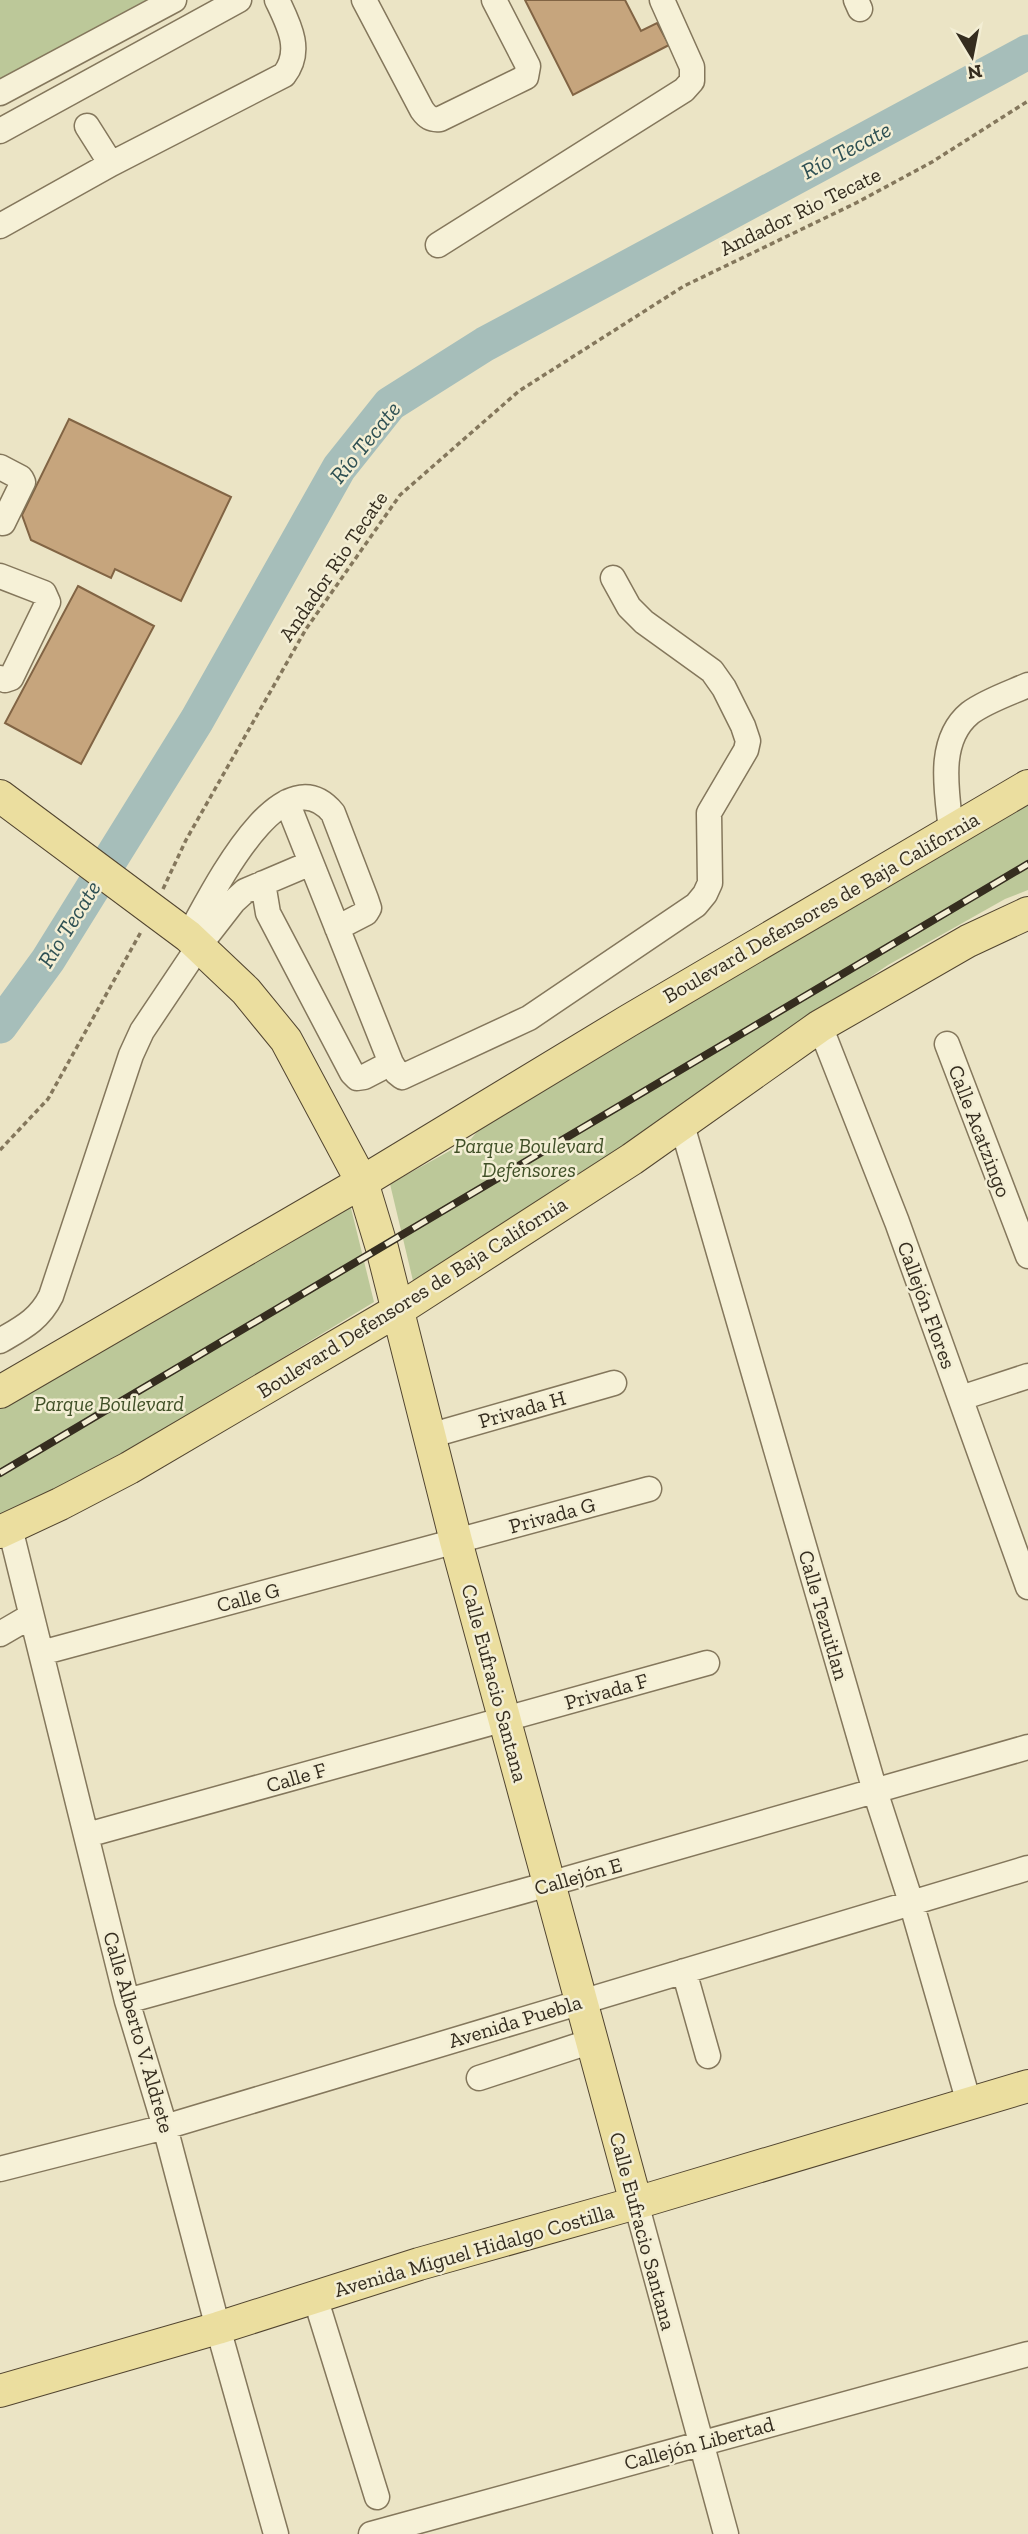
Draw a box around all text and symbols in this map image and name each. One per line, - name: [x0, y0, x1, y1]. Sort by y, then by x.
- north arrow: [937, 21, 1007, 91]
- text: N: [966, 60, 984, 85]
- water label: Río Tecate: [796, 115, 896, 185]
- street label: Andador Rio Tecate: [715, 161, 885, 261]
- water label: Río Tecate: [323, 395, 407, 489]
- street label: Andador Rio Tecate: [273, 486, 393, 646]
- street label: Boulevard Defensores de Baja California: [659, 806, 984, 1009]
- water label: Río Tecate: [31, 875, 107, 973]
- street label: Calle Acatzingo: [943, 1061, 1017, 1201]
- park label: Parque Boulevard Defensores: [454, 1133, 604, 1182]
- street label: Boulevard Defensores de Baja California: [252, 1191, 572, 1404]
- street label: Callejón Flores: [891, 1238, 962, 1372]
- street label: Privada H: [475, 1385, 569, 1433]
- park label: Parque Boulevard: [34, 1391, 184, 1416]
- street label: Privada G: [506, 1492, 598, 1538]
- street label: Calle Tezuitlan: [794, 1547, 854, 1683]
- street label: Calle G: [214, 1577, 282, 1617]
- street label: Calle Eufracio Santana: [457, 1581, 533, 1785]
- street label: Privada F: [561, 1667, 651, 1715]
- street label: Calle F: [263, 1756, 329, 1797]
- street label: Callejón E: [531, 1852, 625, 1901]
- street label: Calle Alberto V. Aldrete: [98, 1928, 180, 2136]
- street label: Avenida Puebla: [445, 1989, 585, 2053]
- street label: Calle Eufracio Santana: [605, 2129, 681, 2333]
- street label: Avenida Miguel Hidalgo Costilla: [331, 2198, 617, 2302]
- street label: Callejón Libertad: [621, 2411, 777, 2476]

